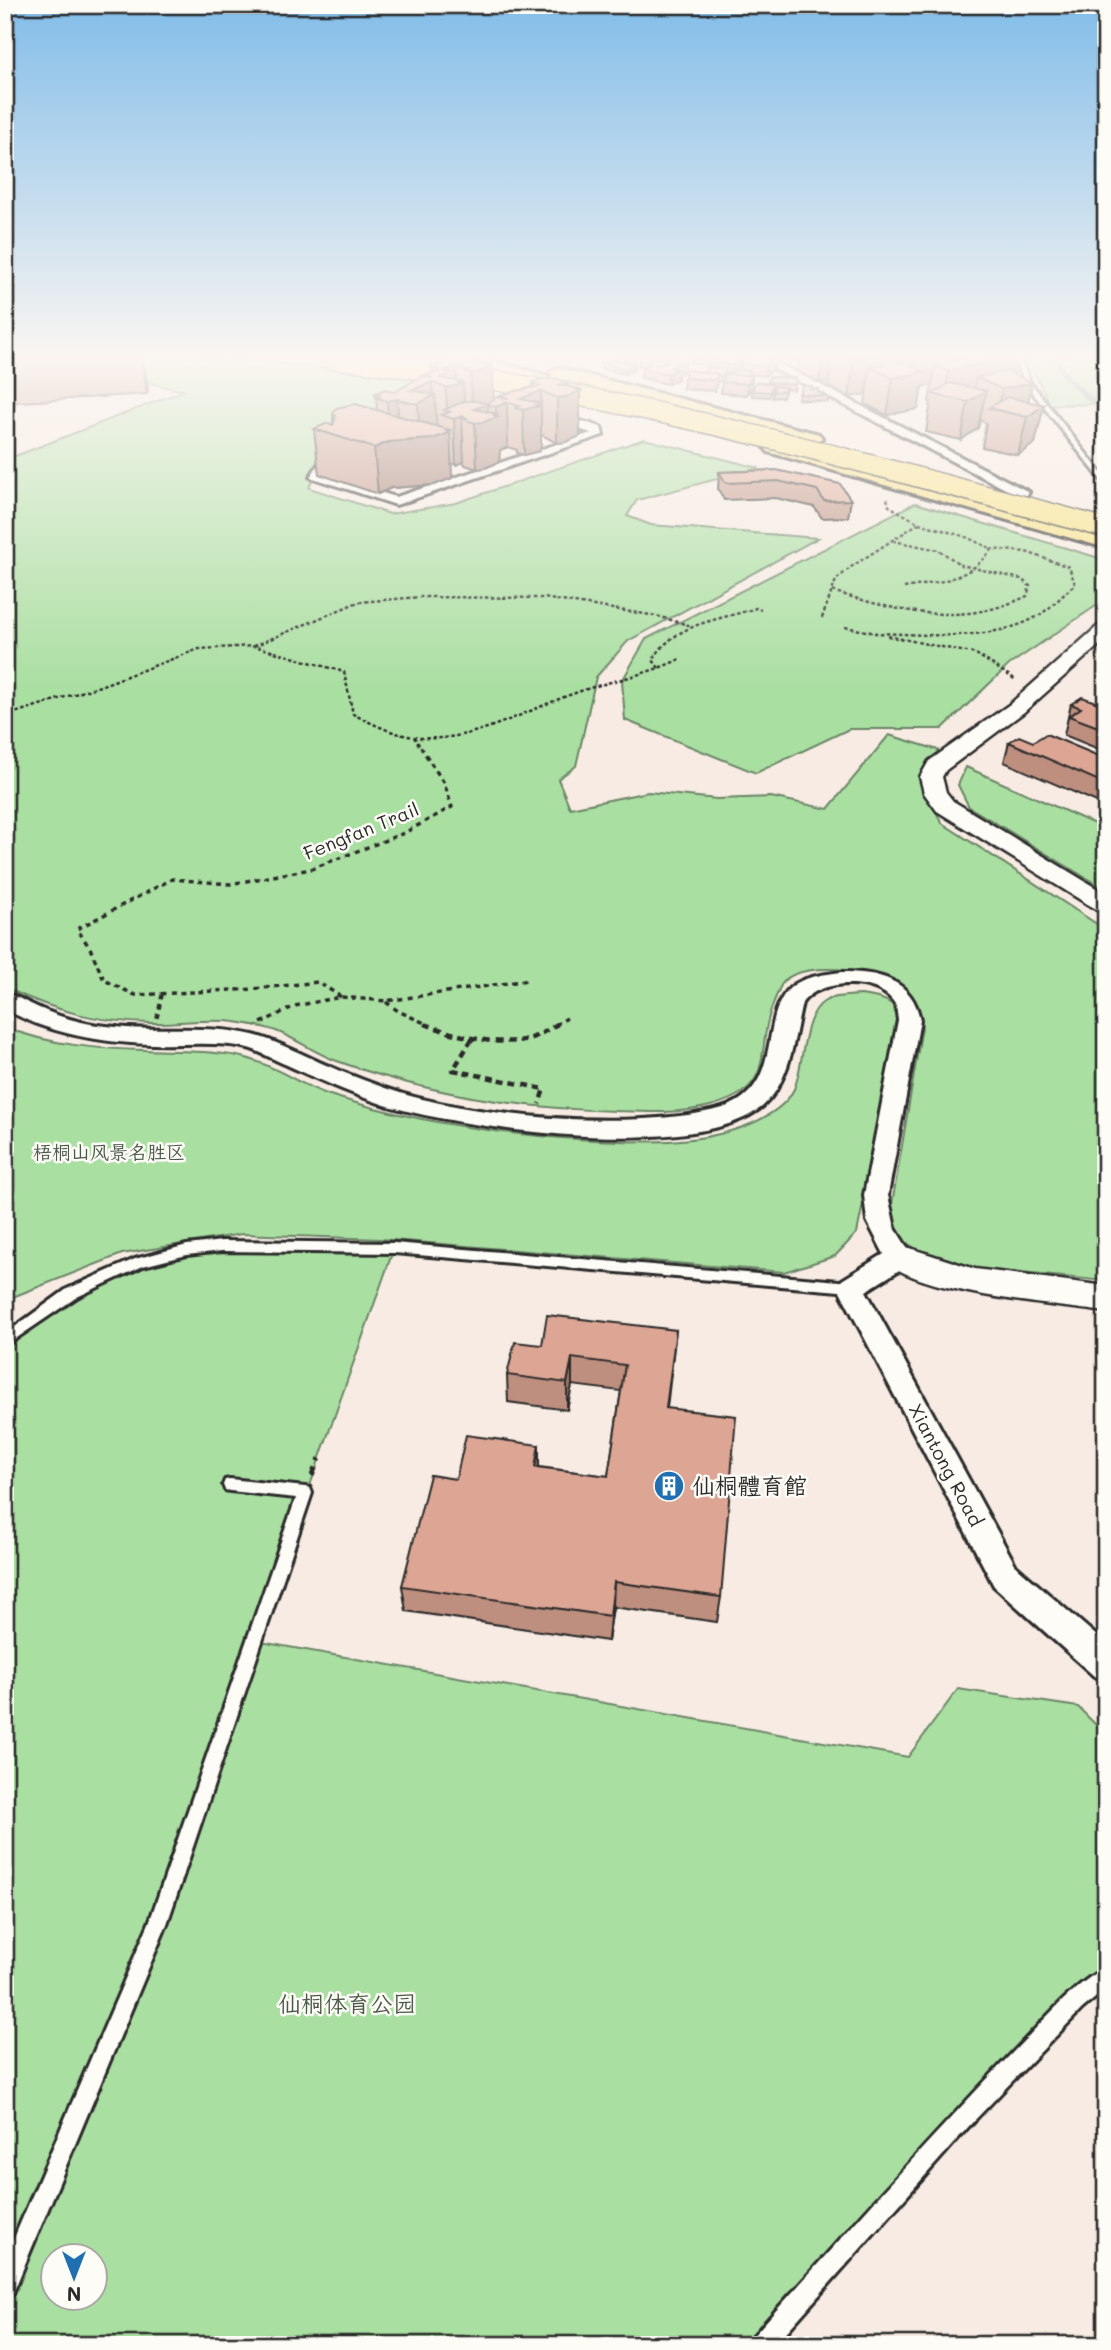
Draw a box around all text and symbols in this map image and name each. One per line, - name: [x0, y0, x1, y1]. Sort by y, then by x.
- street label: Fengfan Trail: [299, 796, 422, 865]
- park label: 梧桐山风景名胜区: [33, 1139, 185, 1164]
- street label: Xiantong Road: [904, 1399, 989, 1530]
- building icon: 仙桐體育館: [652, 1469, 686, 1503]
- place label: 仙桐體育館: [692, 1470, 807, 1500]
- park label: 仙桐体育公园: [278, 1988, 416, 2018]
- north arrow: [38, 2242, 108, 2312]
- text: N: [67, 2282, 81, 2307]

